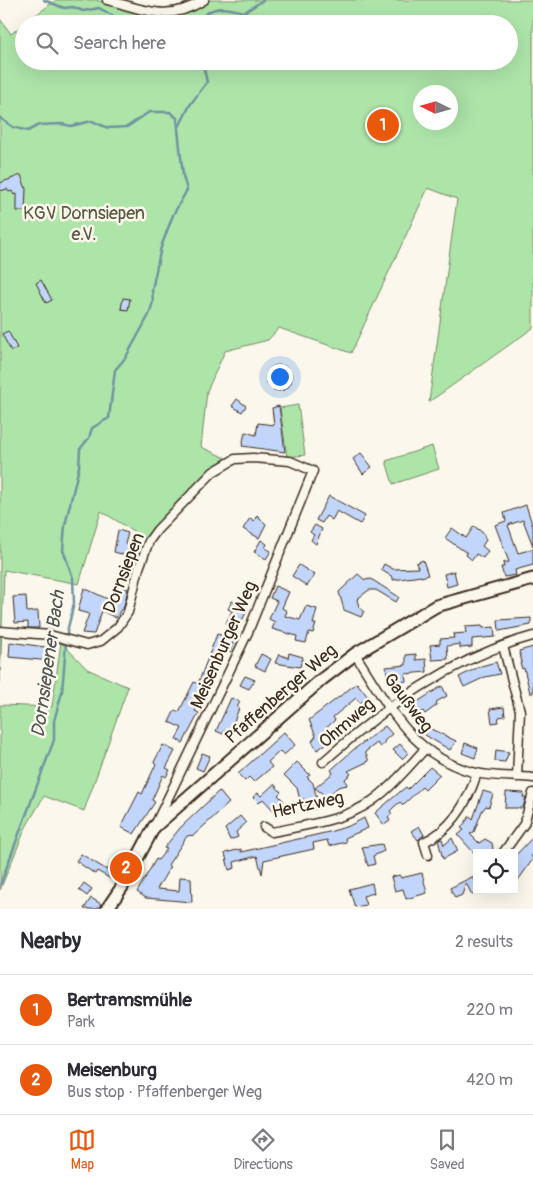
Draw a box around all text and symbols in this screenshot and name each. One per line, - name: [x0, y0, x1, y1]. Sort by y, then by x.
- search box: [15, 15, 518, 70]
- icon: search: [33, 29, 61, 57]
- text: Search here: [73, 31, 166, 55]
- north arrow: [413, 85, 458, 130]
- pin: 1: [367, 106, 399, 144]
- park label: KGV Dornsiepen e.V.: [23, 202, 145, 246]
- your location: [267, 364, 293, 390]
- street label: Dornsiepen: [98, 529, 150, 617]
- street label: Meisenburger Weg: [185, 577, 263, 713]
- water label: Dornsiepener Bach: [26, 588, 70, 739]
- street label: Pfaffenberger Weg: [220, 639, 342, 749]
- street label: Gaußweg: [378, 669, 438, 737]
- street label: Ohmweg: [314, 693, 380, 753]
- street label: Hertzweg: [270, 786, 346, 824]
- pin: 2: [110, 849, 142, 887]
- map controls: [473, 849, 518, 894]
- button: locate: [473, 849, 518, 894]
- text: Nearby: [20, 928, 81, 955]
- text: 2 results: [455, 932, 513, 952]
- text: Bertramsmühle: [67, 988, 192, 1012]
- text: 1: [33, 1000, 39, 1020]
- text: 220 m: [467, 1000, 513, 1020]
- text: Park: [67, 1012, 95, 1032]
- text: Meisenburg: [67, 1058, 157, 1082]
- text: 2: [32, 1070, 40, 1090]
- text: 420 m: [466, 1070, 513, 1090]
- text: Bus stop · Pfaffenberger Weg: [67, 1082, 262, 1102]
- tab: Map: [68, 1126, 96, 1173]
- tab: Directions: [233, 1126, 293, 1173]
- tab: Saved: [430, 1126, 465, 1173]

